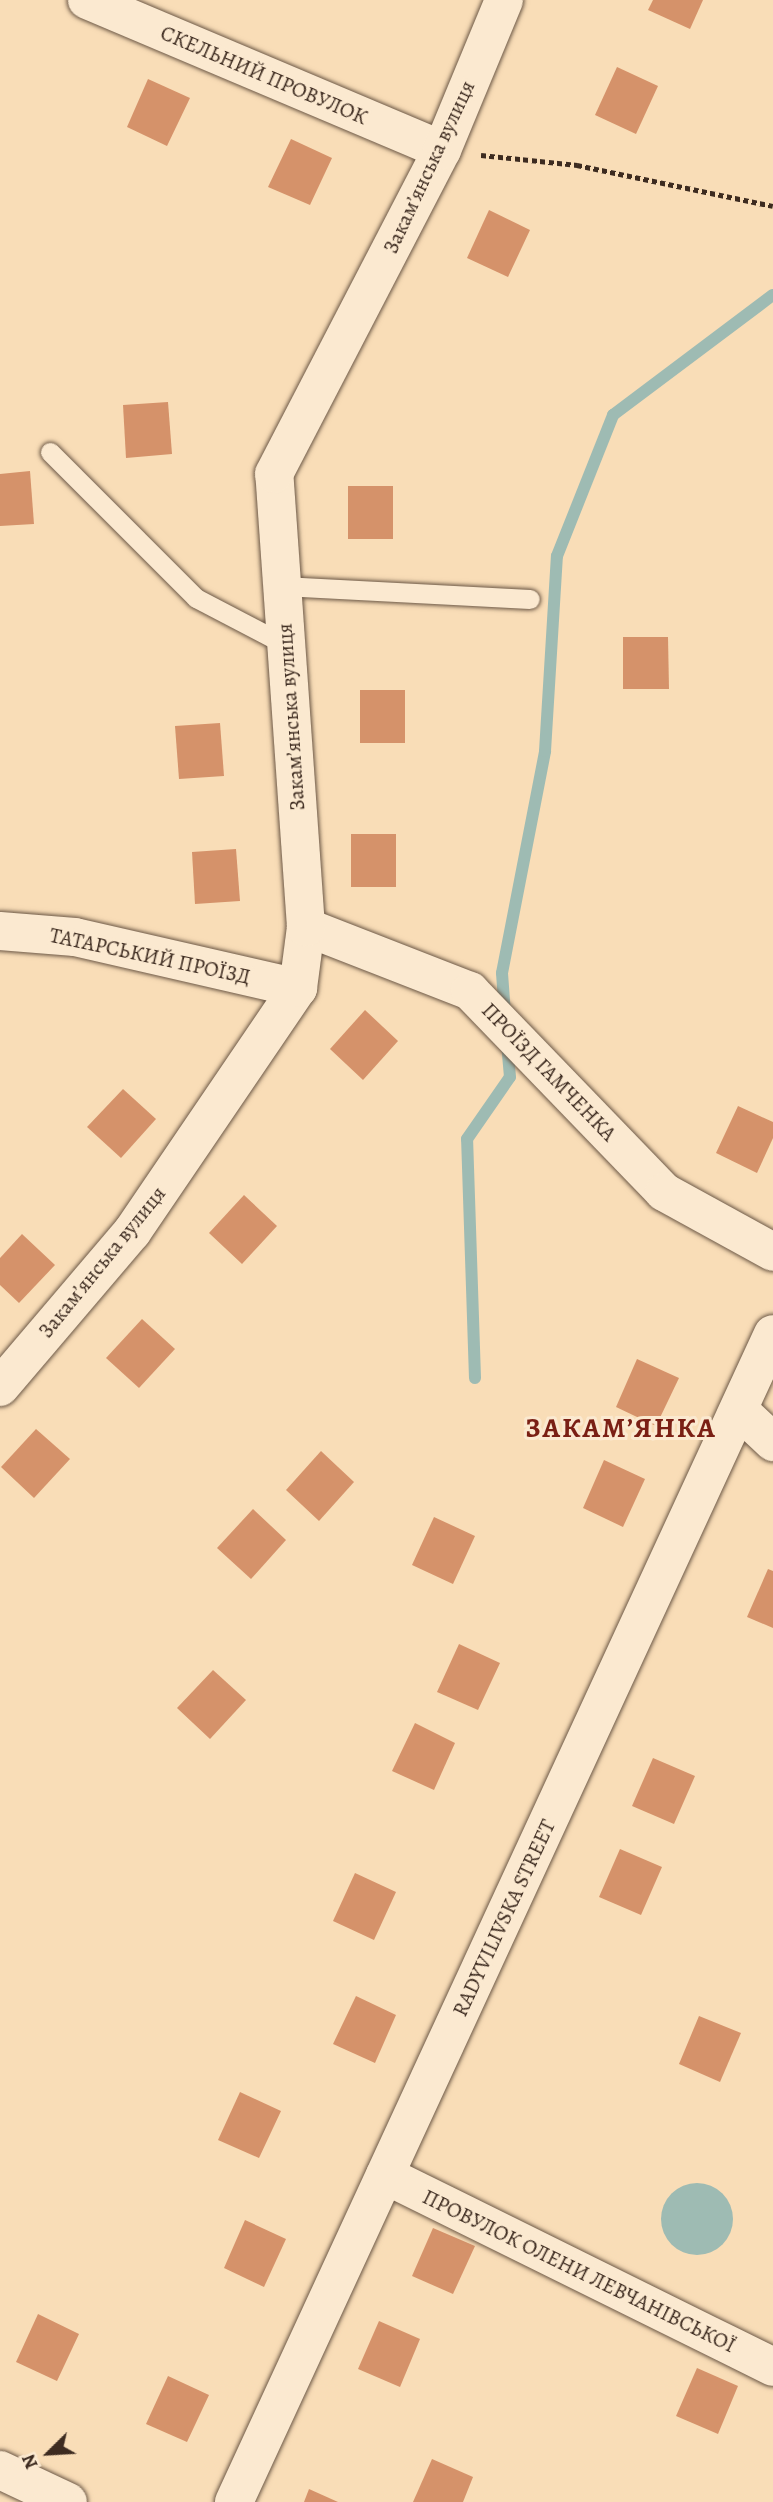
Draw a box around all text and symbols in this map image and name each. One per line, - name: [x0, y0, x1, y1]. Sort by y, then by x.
- street label: СКЕЛЬНИЙ ПРОВУЛОК: [157, 20, 371, 130]
- street label: Закамʼянська вулиця: [378, 77, 480, 257]
- street label: Закамʼянська вулиця: [272, 623, 310, 811]
- street label: ТАТАРСЬКИЙ ПРОЇЗД: [47, 922, 253, 990]
- street label: ПРОЇЗД ГАМЧЕНКА: [477, 998, 621, 1146]
- street label: Закамʼянська вулиця: [33, 1181, 171, 1343]
- district label: ЗАКАМ’ЯНКА: [527, 1411, 715, 1445]
- street label: RADYVILIVSKA STREET: [447, 1816, 561, 2020]
- street label: ПРОВУЛОК ОЛЕНИ ЛЕВЧАНІВСЬКОЇ: [418, 2184, 740, 2358]
- north arrow: [14, 2418, 84, 2488]
- text: N: [15, 2450, 45, 2473]

